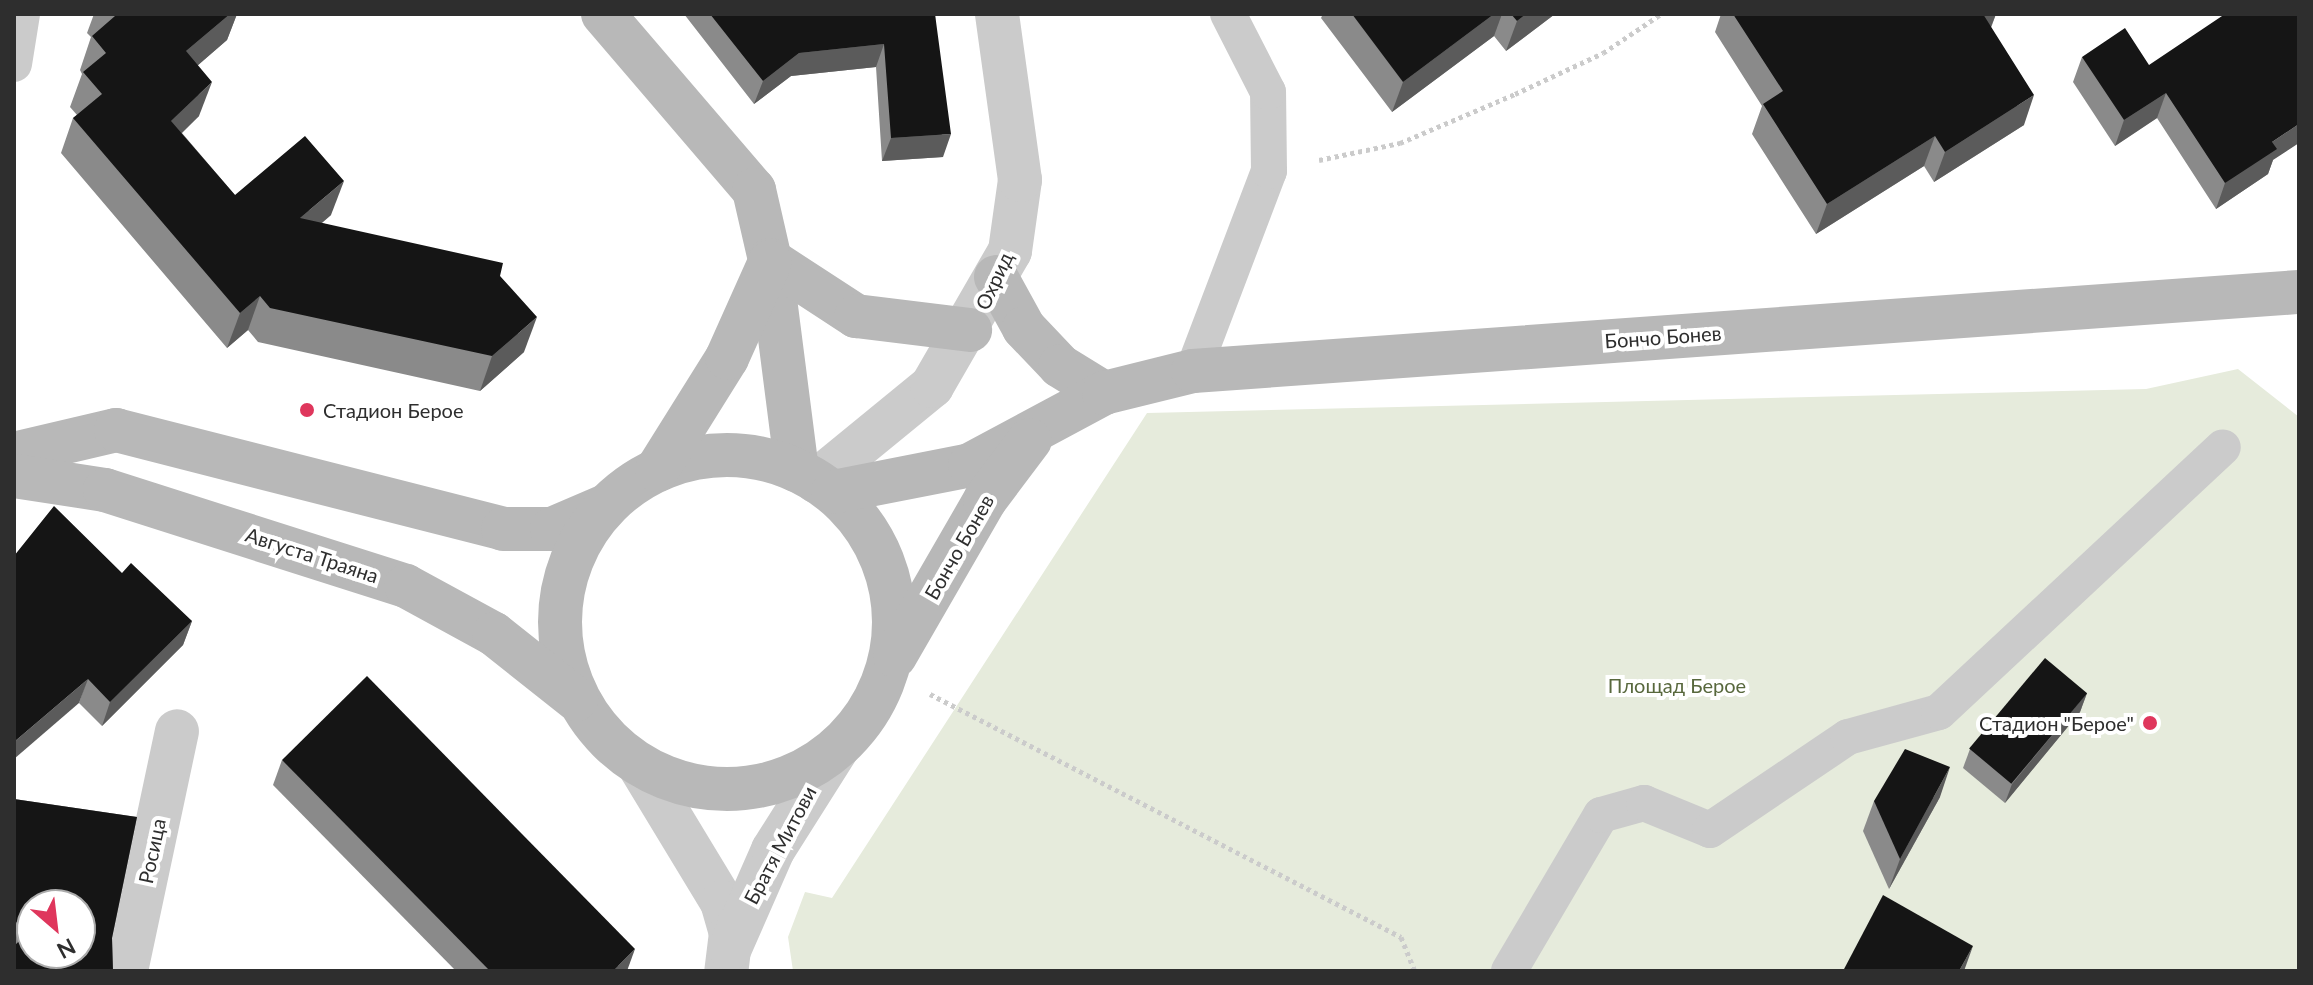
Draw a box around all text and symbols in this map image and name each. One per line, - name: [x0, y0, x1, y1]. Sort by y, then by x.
- street label: Охрид: [970, 248, 1018, 314]
- street label: Бончо Бонев: [1604, 321, 1722, 353]
- place label: Стадион Берое: [323, 398, 463, 422]
- marker: Стадион Берое: [298, 401, 316, 419]
- street label: Бончо Бонев: [919, 490, 999, 604]
- street label: Августа Траяна: [243, 522, 381, 588]
- park label: Площад Берое: [1608, 673, 1746, 697]
- place label: Стадион "Берое": [1979, 711, 2134, 735]
- marker: Стадион "Берое": [2141, 714, 2159, 732]
- street label: Братя Митови: [739, 782, 821, 908]
- street label: Росица: [133, 816, 171, 886]
- north arrow: [16, 889, 96, 969]
- text: N: [53, 933, 80, 965]

